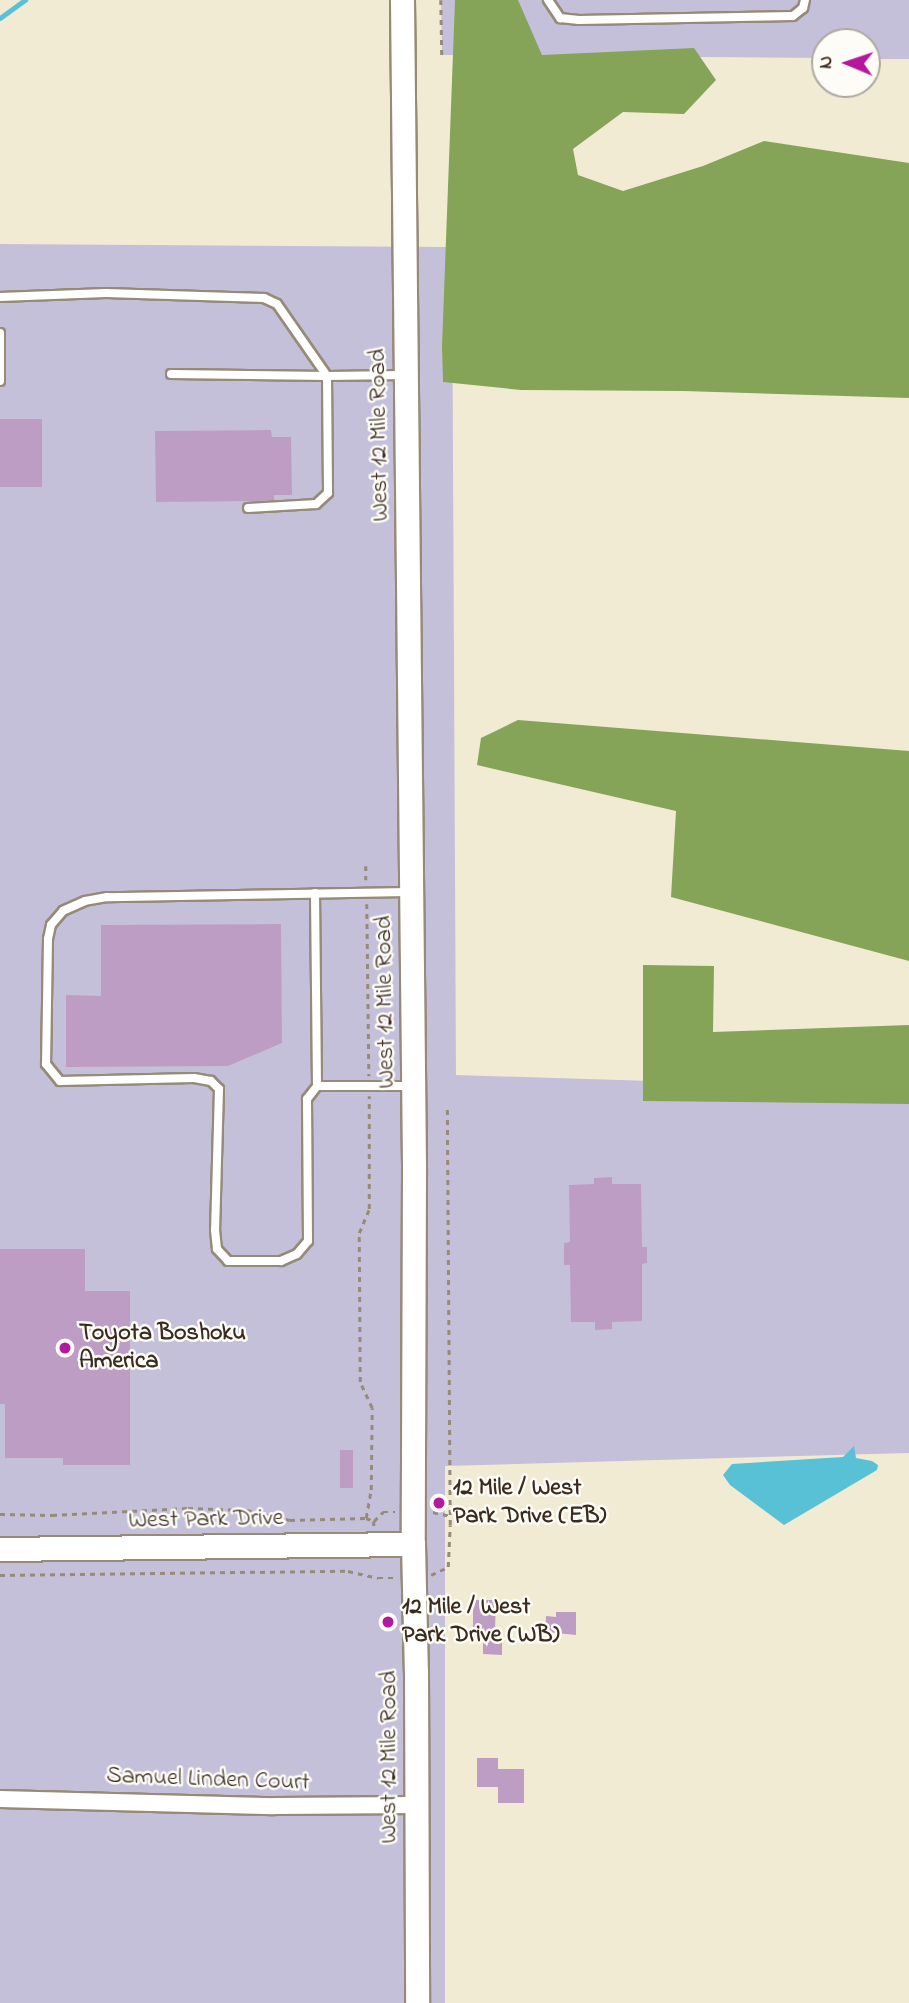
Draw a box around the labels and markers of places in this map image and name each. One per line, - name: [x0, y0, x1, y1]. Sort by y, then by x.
- place label: Toyota Boshoku America: [79, 1320, 246, 1376]
- marker: Toyota Boshoku America: [57, 1340, 73, 1356]
- place label: 12 Mile / West Park Drive (EB): [453, 1475, 606, 1531]
- marker: 12 Mile / West Park Drive (EB): [431, 1495, 447, 1511]
- place label: 12 Mile / West Park Drive (WB): [402, 1594, 559, 1650]
- marker: 12 Mile / West Park Drive (WB): [380, 1614, 396, 1630]

